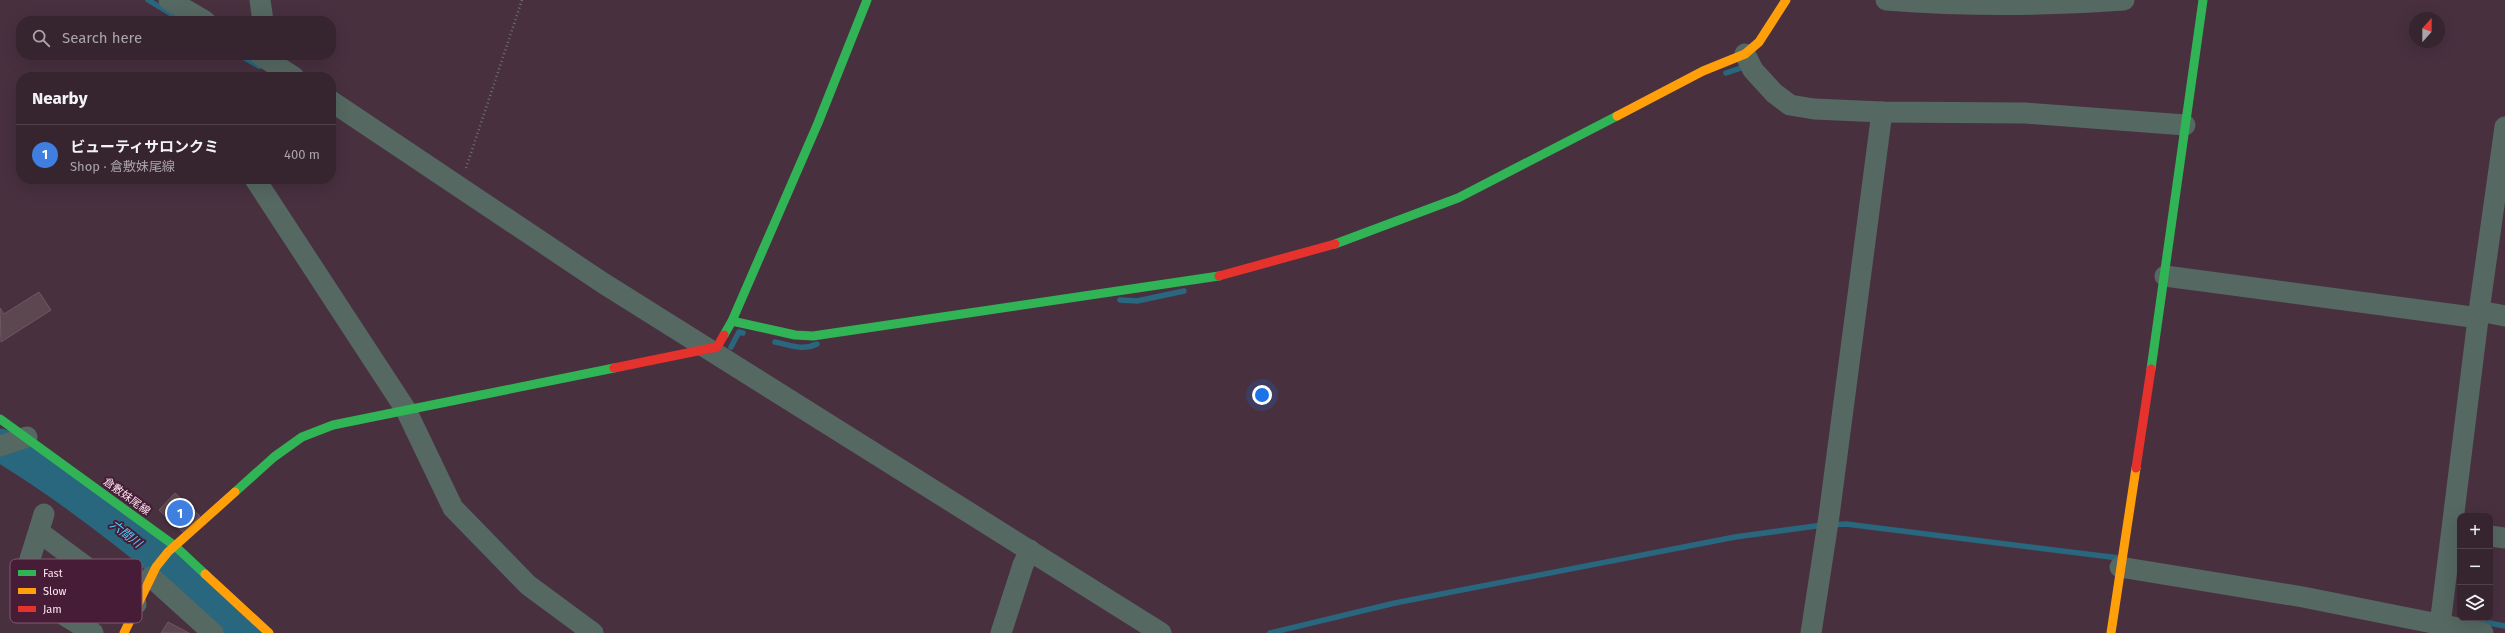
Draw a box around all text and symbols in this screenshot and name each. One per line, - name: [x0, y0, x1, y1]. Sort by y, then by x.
- north arrow: [2409, 12, 2445, 48]
- search box: [16, 16, 336, 60]
- icon: search: [30, 27, 52, 49]
- text: Search here: [62, 29, 142, 47]
- text: Nearby: [32, 88, 87, 109]
- text: ビューティサロンクミ: [70, 138, 219, 156]
- text: 1: [42, 147, 48, 162]
- text: 400 m: [284, 147, 320, 162]
- text: Shop · 倉敷妹尾線: [70, 159, 175, 174]
- your location: [1252, 385, 1272, 405]
- street label: 倉敷妹尾線: [101, 475, 153, 518]
- pin: 1: [167, 498, 193, 528]
- map controls: [2457, 513, 2493, 621]
- button: +: [2457, 513, 2493, 549]
- water label: 六間川: [108, 517, 146, 552]
- button: −: [2457, 549, 2493, 585]
- legend: [10, 559, 142, 623]
- text: Fast: [43, 567, 63, 580]
- text: Slow: [43, 585, 67, 598]
- button: layers: [2457, 585, 2493, 621]
- text: Jam: [43, 603, 62, 616]

